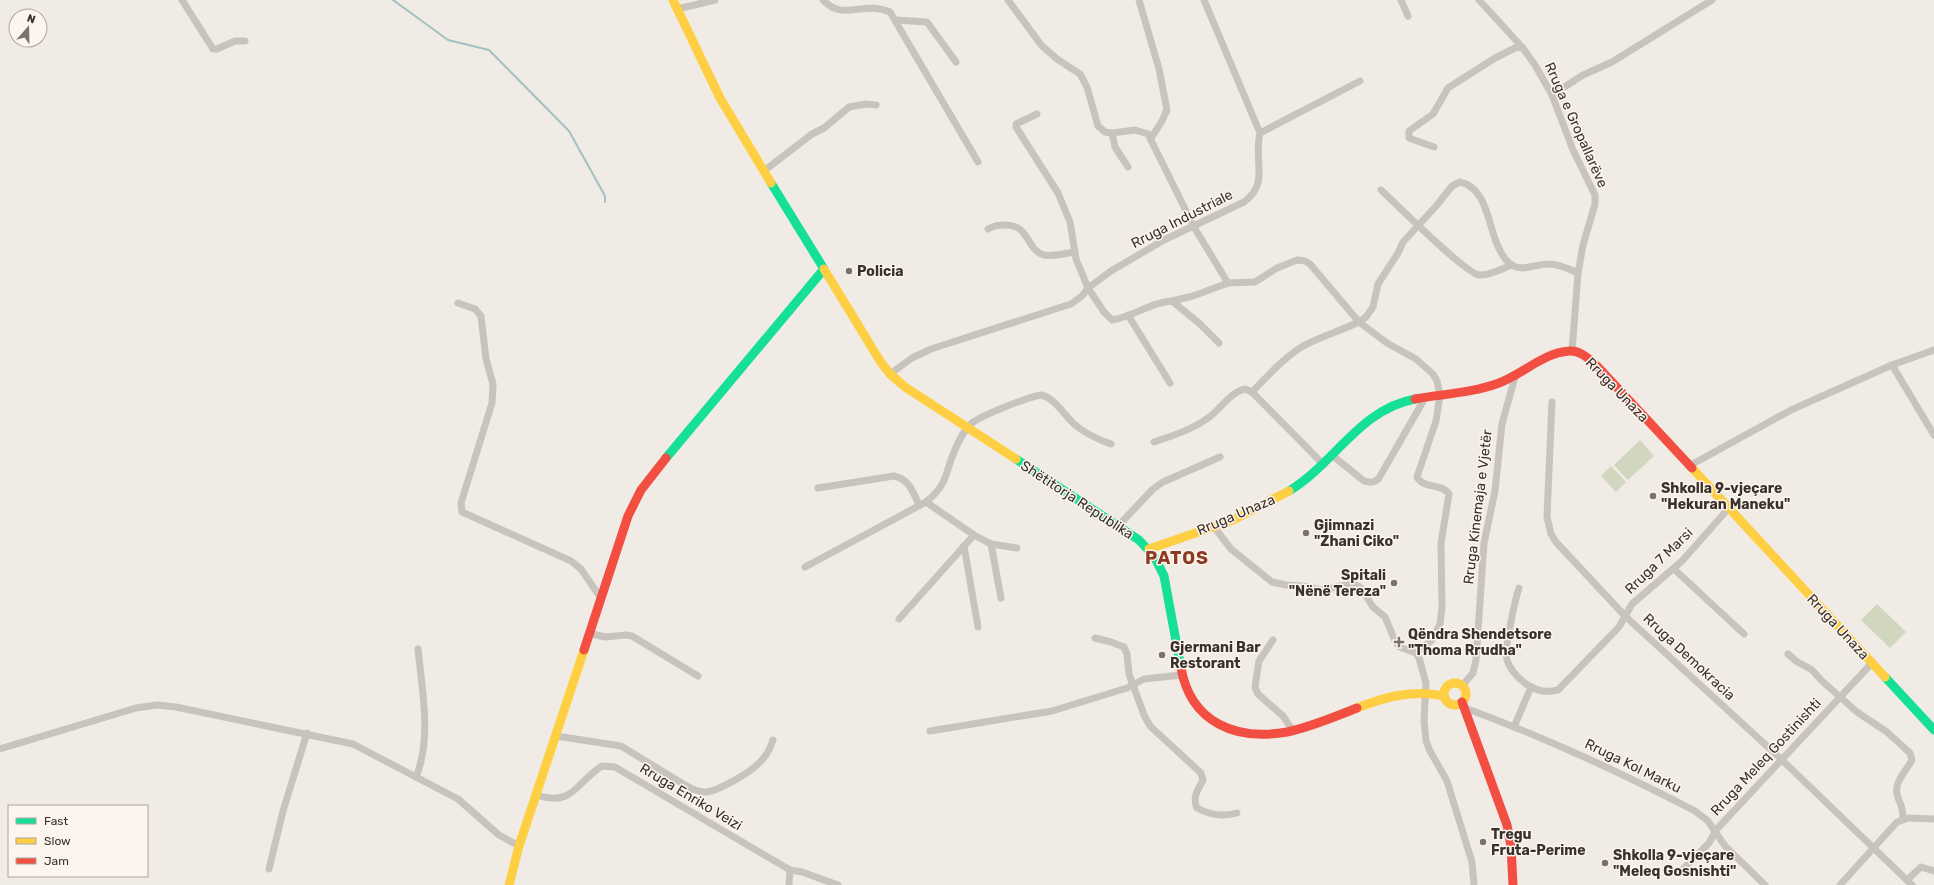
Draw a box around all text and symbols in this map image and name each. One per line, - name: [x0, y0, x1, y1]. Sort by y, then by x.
- north arrow: [8, 8, 48, 48]
- text: N: [25, 12, 37, 27]
- street label: Rruga e Gropallarëve: [1541, 60, 1611, 190]
- street label: Rruga Industriale: [1128, 186, 1236, 252]
- place label: Policia: [857, 263, 903, 280]
- marker: Policia: [844, 266, 854, 276]
- street label: Rruga Unaza: [1582, 354, 1652, 426]
- street label: Rruga Kinemaja e Vjetër: [1460, 428, 1496, 585]
- street label: Shëtitorja Republika: [1017, 457, 1137, 543]
- place label: Shkolla 9-vjeçare "Hekuran Maneku": [1661, 480, 1790, 513]
- street label: Rruga Unaza: [1194, 491, 1278, 539]
- marker: Shkolla 9-vjeçare "Hekuran Maneku": [1648, 491, 1658, 501]
- place label: Gjimnazi "Zhani Ciko": [1314, 517, 1399, 550]
- street label: Rruga 7 Marsi: [1622, 524, 1696, 598]
- marker: Gjimnazi "Zhani Ciko": [1301, 528, 1311, 538]
- district label: PATOS: [1145, 547, 1209, 569]
- place label: Spitali "Nënë Tereza": [1289, 567, 1386, 600]
- marker: Spitali "Nënë Tereza": [1389, 578, 1399, 588]
- street label: Rruga Unaza: [1803, 591, 1873, 663]
- street label: Rruga Demokracia: [1640, 610, 1738, 704]
- place label: Qëndra Shendetsore "Thoma Rrudha": [1408, 626, 1552, 659]
- marker: Qëndra Shendetsore "Thoma Rrudha": [1393, 636, 1405, 648]
- place label: Gjermani Bar Restorant: [1170, 639, 1261, 672]
- marker: Gjermani Bar Restorant: [1157, 650, 1167, 660]
- street label: Rruga Meleq Gostinishti: [1707, 695, 1825, 819]
- street label: Rruga Kol Marku: [1582, 735, 1684, 797]
- street label: Rruga Enriko Veizi: [637, 760, 745, 834]
- legend: [8, 805, 148, 877]
- text: Fast: [44, 814, 68, 828]
- place label: Tregu Fruta-Perime: [1491, 826, 1585, 859]
- text: Slow: [44, 834, 71, 848]
- marker: Tregu Fruta-Perime: [1478, 837, 1488, 847]
- place label: Shkolla 9-vjeçare "Meleq Gosnishti": [1613, 847, 1736, 880]
- text: Jam: [44, 854, 69, 868]
- marker: Shkolla 9-vjeçare "Meleq Gosnishti": [1600, 858, 1610, 868]

